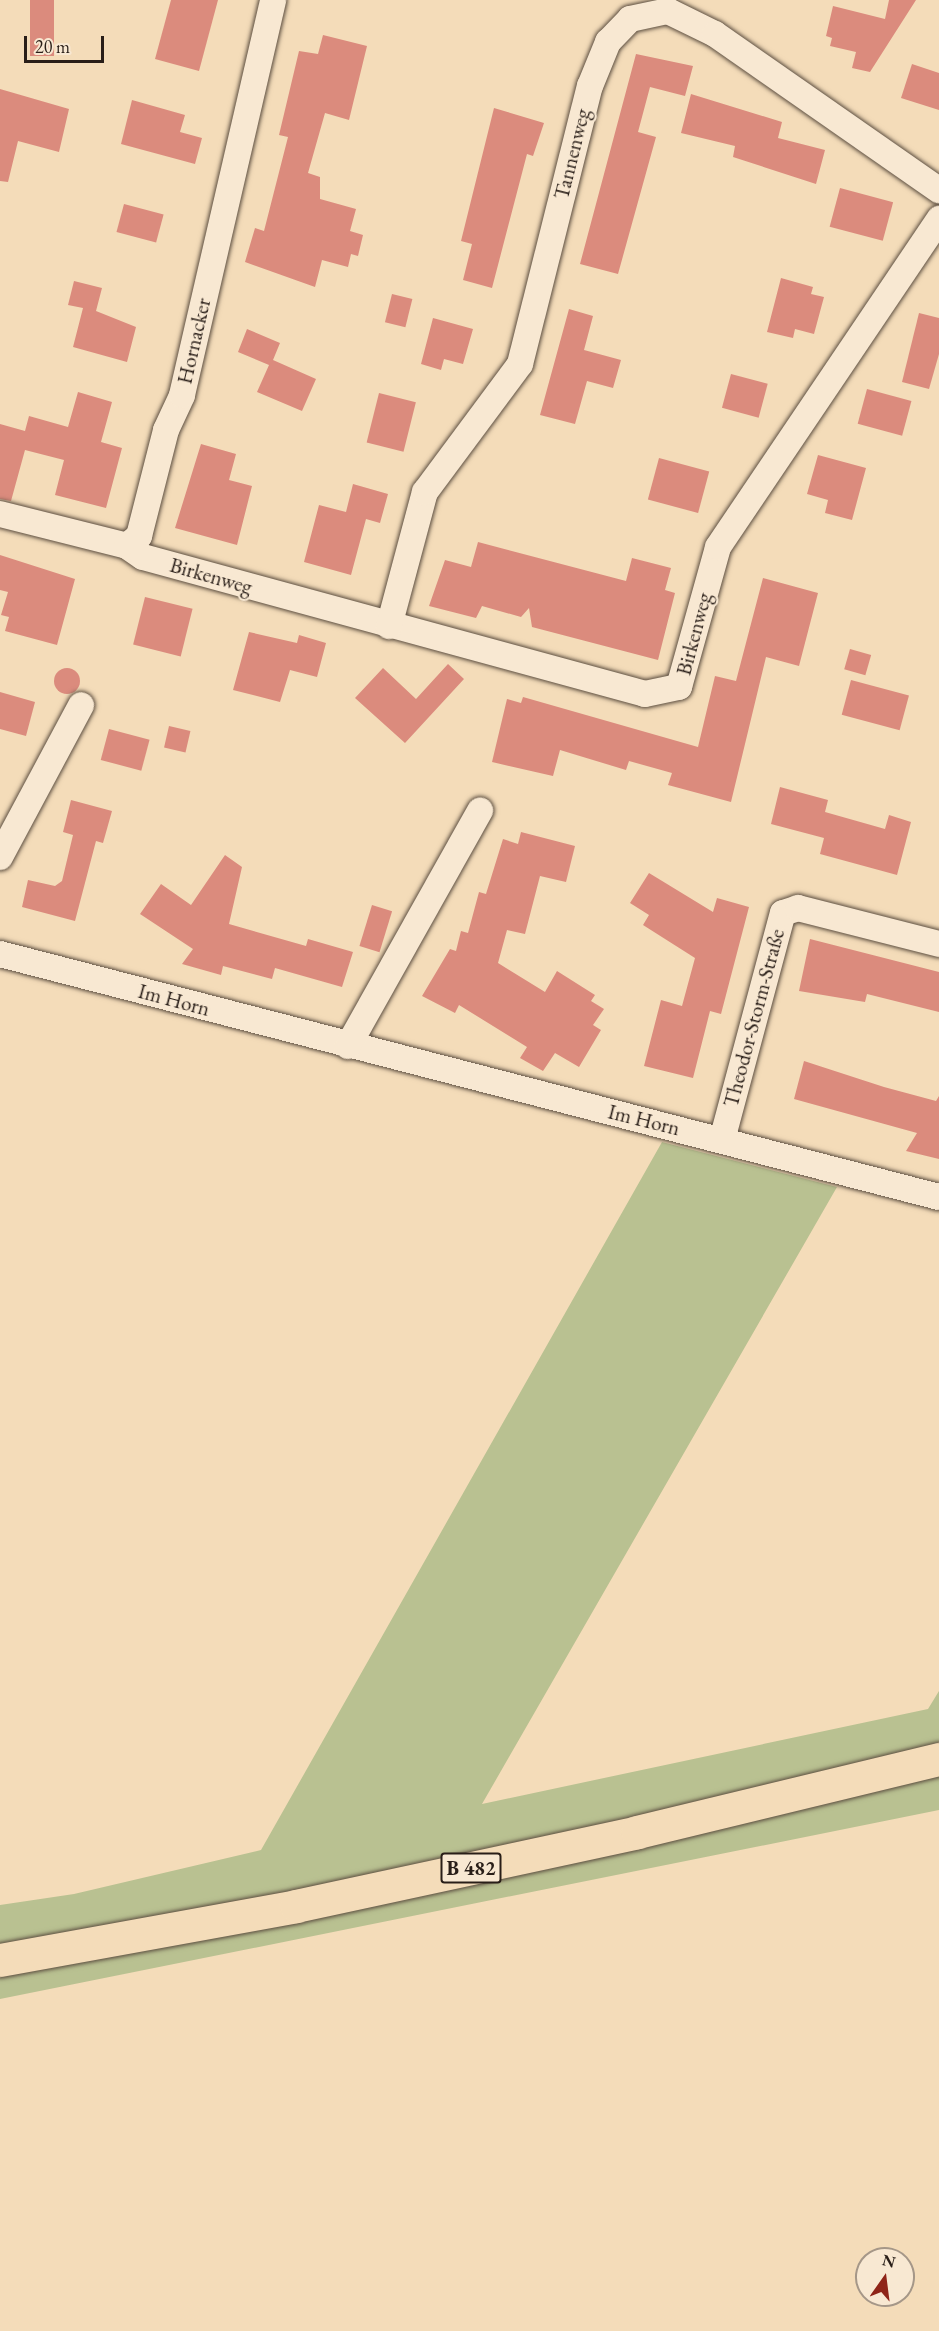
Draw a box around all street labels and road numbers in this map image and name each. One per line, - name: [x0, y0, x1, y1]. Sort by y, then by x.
- street label: Tannenweg: [549, 106, 595, 202]
- street label: Hornacker: [172, 296, 216, 386]
- street label: Birkenweg: [167, 552, 255, 600]
- street label: Birkenweg: [671, 590, 717, 678]
- street label: Theodor-Storm-Straße: [718, 926, 790, 1110]
- street label: Im Horn: [135, 978, 213, 1022]
- street label: Im Horn: [605, 1099, 683, 1141]
- road number: B 482: [440, 1851, 502, 1885]

